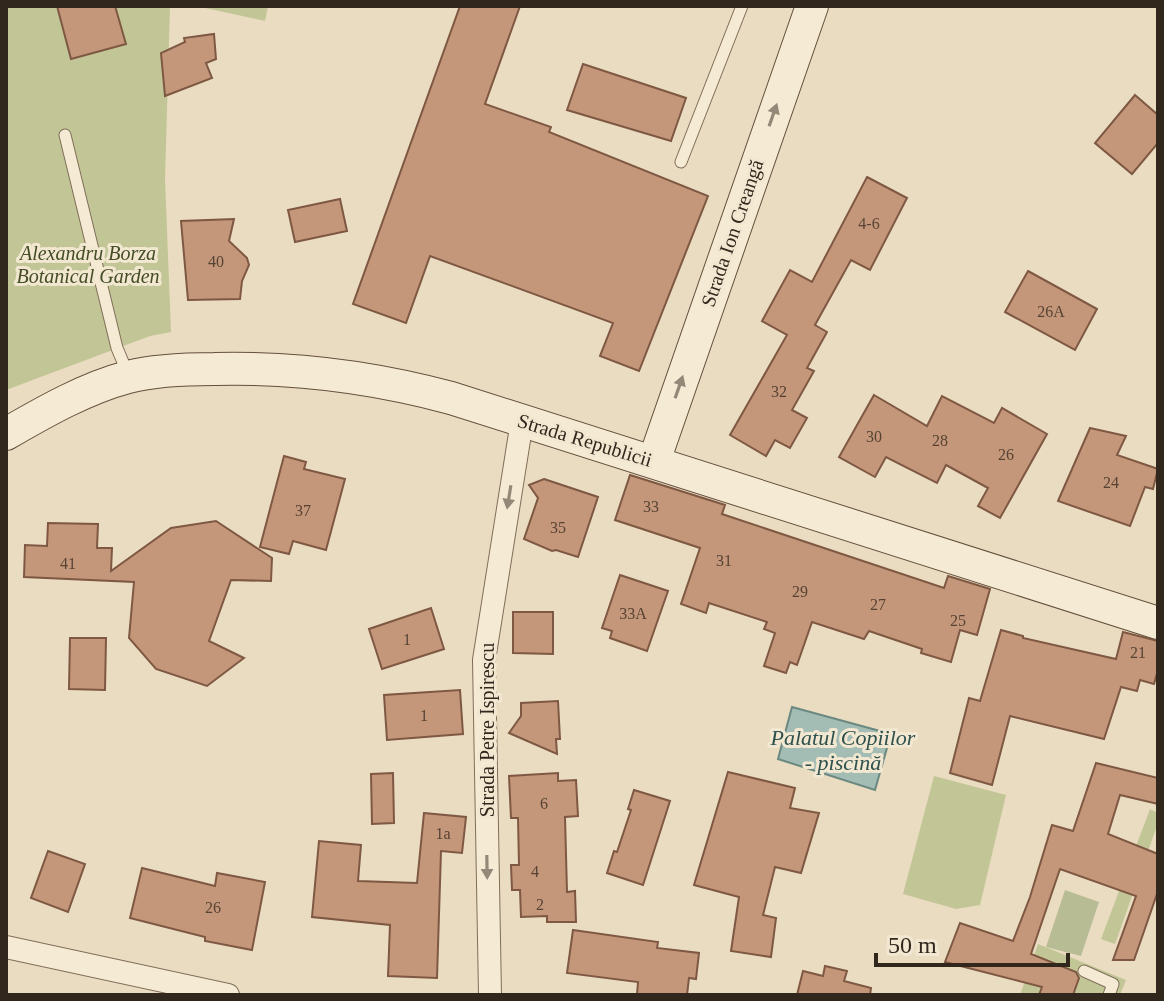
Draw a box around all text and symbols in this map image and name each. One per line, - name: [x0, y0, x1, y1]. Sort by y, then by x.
- one-way arrow: [768, 103, 780, 127]
- street label: Strada Ion Creangă: [696, 156, 769, 310]
- house number: 4-6: [858, 215, 880, 232]
- park label: Alexandru Borza Botanical Garden: [16, 242, 160, 287]
- house number: 40: [208, 253, 224, 270]
- house number: 26A: [1037, 303, 1065, 320]
- one-way arrow: [674, 375, 686, 399]
- house number: 32: [771, 383, 787, 400]
- street label: Strada Republicii: [515, 409, 655, 472]
- house number: 30: [866, 428, 882, 445]
- house number: 28: [932, 432, 948, 449]
- house number: 26: [998, 446, 1014, 463]
- house number: 24: [1103, 474, 1119, 491]
- one-way arrow: [502, 485, 515, 510]
- house number: 33: [643, 498, 659, 515]
- house number: 37: [295, 502, 311, 519]
- house number: 35: [550, 519, 566, 536]
- house number: 31: [716, 552, 732, 569]
- house number: 41: [60, 555, 76, 572]
- house number: 29: [792, 583, 808, 600]
- house number: 27: [870, 596, 886, 613]
- house number: 33A: [619, 605, 647, 622]
- house number: 25: [950, 612, 966, 629]
- house number: 1: [403, 631, 411, 648]
- street label: Strada Petre Ispirescu: [476, 643, 499, 817]
- house number: 21: [1130, 644, 1146, 661]
- house number: 1: [420, 707, 428, 724]
- water label: Palatul Copiilor - piscină: [770, 725, 916, 775]
- house number: 6: [540, 795, 548, 812]
- house number: 1a: [435, 825, 451, 842]
- one-way arrow: [481, 855, 494, 880]
- house number: 4: [531, 863, 539, 880]
- house number: 2: [536, 896, 544, 913]
- house number: 26: [205, 899, 221, 916]
- scale bar: [876, 917, 1068, 967]
- text: 50 m: [888, 932, 937, 958]

